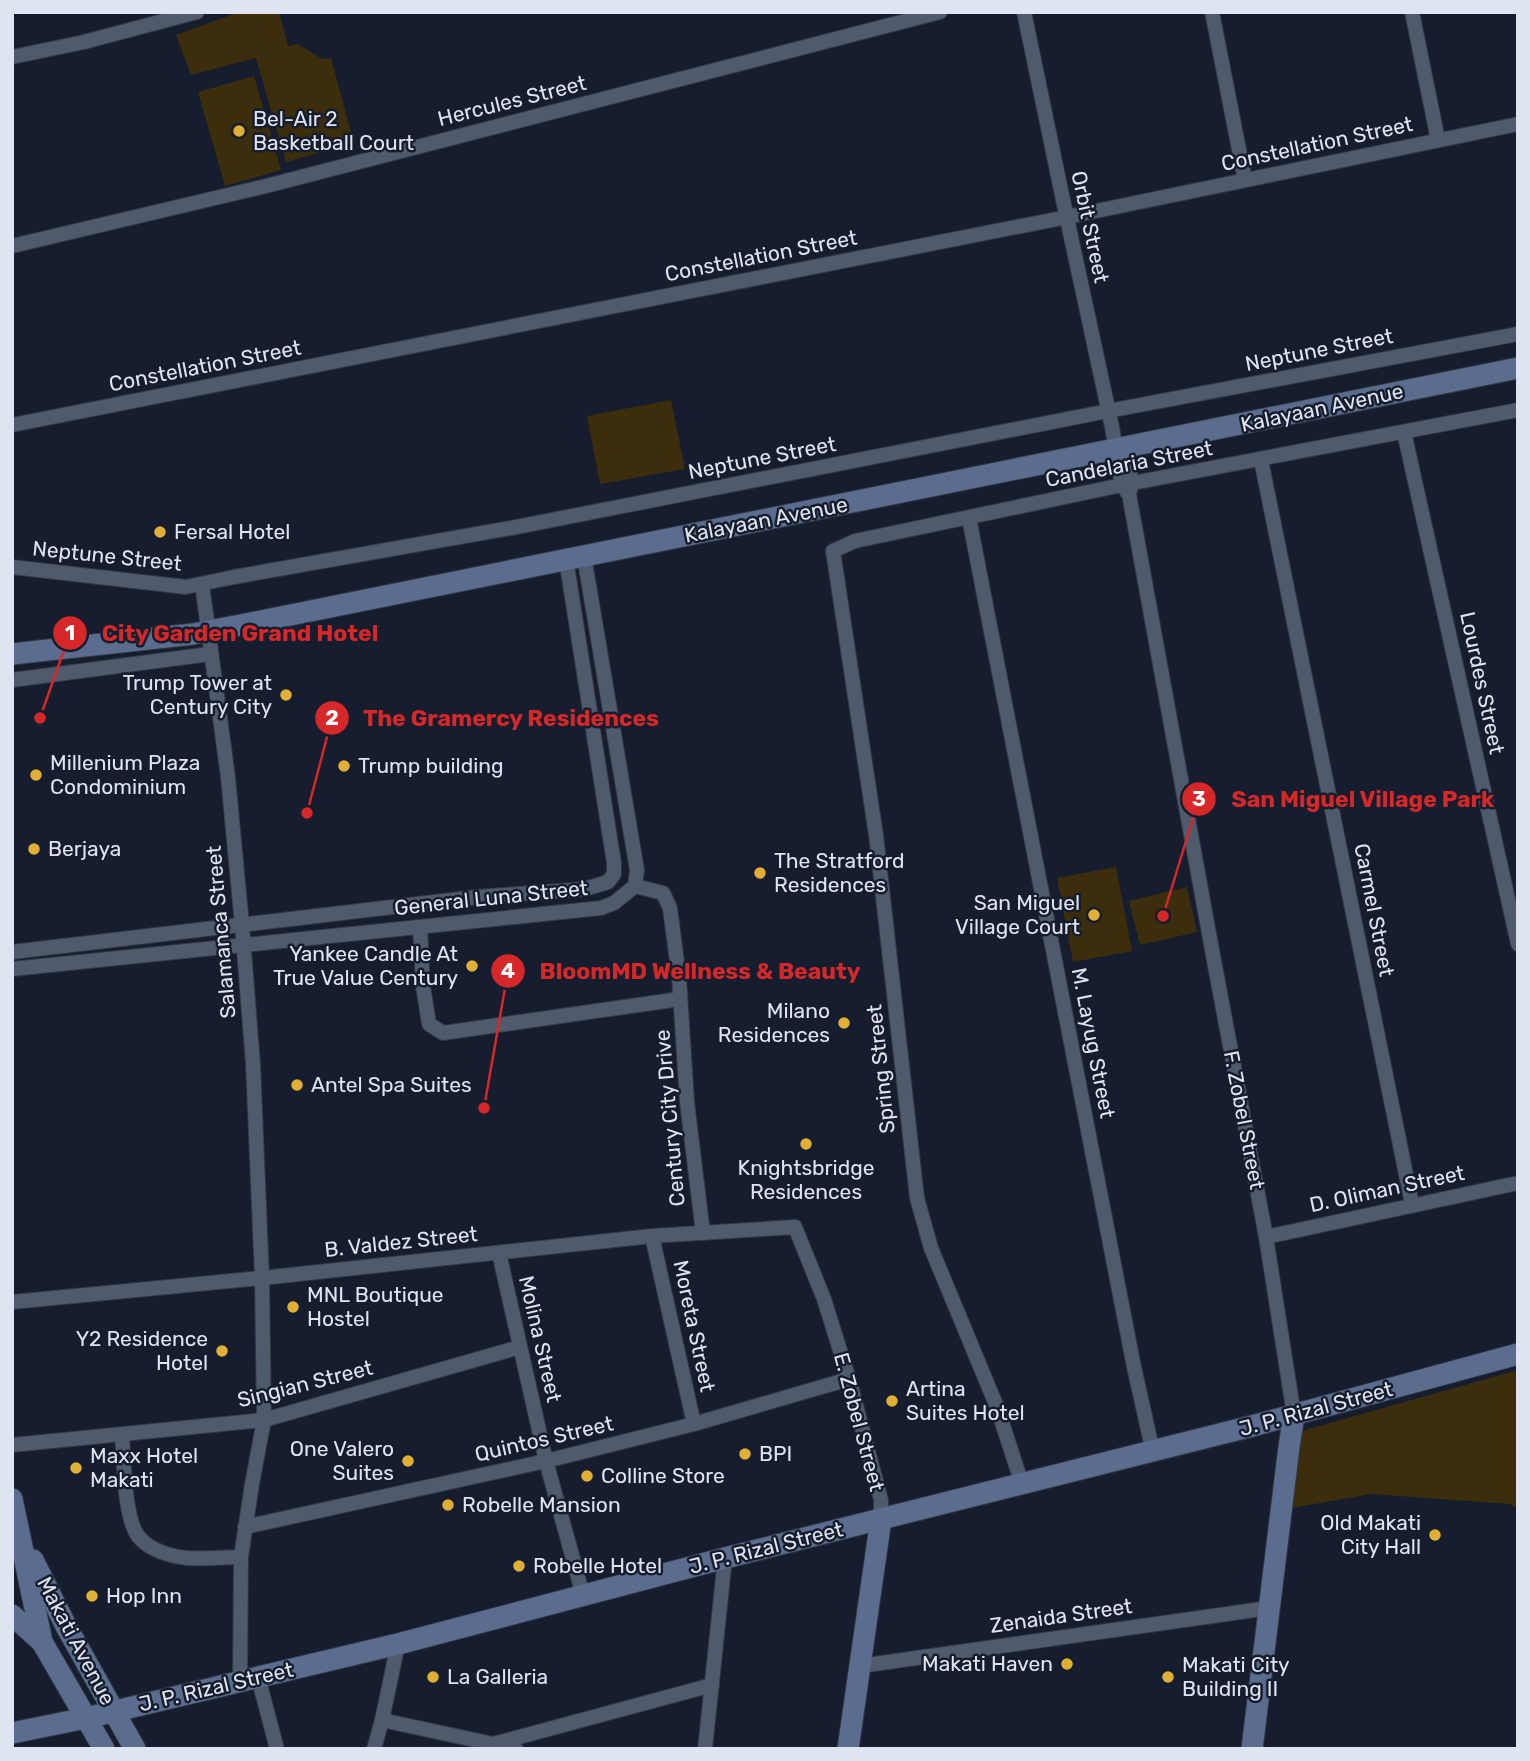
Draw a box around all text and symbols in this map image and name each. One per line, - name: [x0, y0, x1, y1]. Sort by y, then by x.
- street label: Hercules Street: [435, 70, 589, 131]
- place label: Bel-Air 2 Basketball Court: [253, 106, 414, 155]
- street label: Constellation Street: [1219, 111, 1415, 176]
- marker: Bel-Air 2 Basketball Court: [231, 123, 247, 139]
- street label: Orbit Street: [1066, 169, 1115, 285]
- street label: Constellation Street: [663, 225, 859, 286]
- street label: Neptune Street: [1243, 323, 1395, 376]
- street label: Constellation Street: [107, 335, 303, 396]
- street label: Kalayaan Avenue: [1238, 378, 1406, 437]
- street label: Neptune Street: [686, 431, 838, 484]
- street label: Candelaria Street: [1043, 435, 1215, 492]
- street label: Kalayaan Avenue: [682, 491, 850, 548]
- place label: Fersal Hotel: [174, 519, 290, 544]
- marker: Fersal Hotel: [152, 524, 168, 540]
- street label: Neptune Street: [31, 535, 183, 576]
- street label: Lourdes Street: [1455, 609, 1510, 756]
- callout: City Garden Grand Hotel: [53, 611, 393, 655]
- text: City Garden Grand Hotel: [102, 619, 378, 647]
- text: 1: [65, 620, 75, 645]
- place label: Trump Tower at Century City: [123, 670, 272, 719]
- marker: Trump Tower at Century City: [278, 687, 294, 703]
- callout: The Gramercy Residences: [314, 696, 674, 740]
- text: The Gramercy Residences: [363, 704, 659, 732]
- text: 2: [325, 705, 339, 730]
- place label: Millenium Plaza Condominium: [50, 750, 200, 799]
- place label: Trump building: [358, 753, 504, 778]
- marker: Trump building: [336, 758, 352, 774]
- marker: Millenium Plaza Condominium: [28, 767, 44, 783]
- callout: San Miguel Village Park: [1182, 777, 1508, 821]
- text: San Miguel Village Park: [1232, 785, 1495, 813]
- text: 3: [1192, 786, 1206, 811]
- place label: Berjaya: [48, 836, 121, 861]
- marker: Berjaya: [26, 841, 42, 857]
- street label: Carmel Street: [1349, 841, 1400, 979]
- street label: Salamanca Street: [200, 845, 241, 1019]
- place label: The Stratford Residences: [774, 848, 904, 897]
- marker: The Stratford Residences: [752, 865, 768, 881]
- street label: General Luna Street: [393, 875, 589, 920]
- place label: San Miguel Village Court: [955, 890, 1080, 939]
- marker: San Miguel Village Court: [1086, 907, 1102, 923]
- place label: Yankee Candle At True Value Century: [273, 941, 458, 990]
- callout: BloomMD Wellness & Beauty: [491, 949, 875, 993]
- text: BloomMD Wellness & Beauty: [539, 957, 861, 985]
- marker: Yankee Candle At True Value Century: [464, 958, 480, 974]
- text: 4: [501, 958, 515, 983]
- street label: M. Layug Street: [1067, 966, 1120, 1120]
- place label: Milano Residences: [718, 998, 830, 1047]
- street label: Spring Street: [861, 1003, 900, 1135]
- marker: Milano Residences: [836, 1015, 852, 1031]
- street label: Century City Drive: [649, 1029, 690, 1207]
- street label: F. Zobel Street: [1219, 1048, 1270, 1191]
- place label: Antel Spa Suites: [311, 1072, 472, 1097]
- marker: Antel Spa Suites: [289, 1077, 305, 1093]
- marker: Knightsbridge Residences: [798, 1136, 814, 1152]
- place label: Knightsbridge Residences: [738, 1155, 874, 1204]
- street label: D. Oliman Street: [1307, 1160, 1467, 1217]
- street label: B. Valdez Street: [323, 1221, 479, 1262]
- street label: Moreta Street: [668, 1258, 721, 1394]
- street label: Molina Street: [514, 1273, 567, 1405]
- place label: MNL Boutique Hostel: [307, 1282, 444, 1331]
- marker: MNL Boutique Hostel: [285, 1299, 301, 1315]
- place label: Y2 Residence Hotel: [76, 1326, 208, 1375]
- marker: Y2 Residence Hotel: [214, 1343, 230, 1359]
- street label: E. Zobel Street: [829, 1350, 890, 1494]
- street label: Singian Street: [235, 1355, 375, 1412]
- place label: Artina Suites Hotel: [906, 1376, 1025, 1425]
- street label: J. P. Rizal Street: [1236, 1376, 1395, 1441]
- marker: Artina Suites Hotel: [884, 1393, 900, 1409]
- street label: Quintos Street: [472, 1410, 616, 1467]
- place label: One Valero Suites: [290, 1436, 394, 1485]
- place label: BPI: [759, 1441, 792, 1466]
- place label: Maxx Hotel Makati: [90, 1443, 198, 1492]
- marker: BPI: [737, 1446, 753, 1462]
- marker: One Valero Suites: [400, 1453, 416, 1469]
- marker: Maxx Hotel Makati: [68, 1460, 84, 1476]
- place label: Colline Store: [601, 1463, 725, 1488]
- marker: Colline Store: [579, 1468, 595, 1484]
- place label: Robelle Mansion: [462, 1492, 621, 1517]
- marker: Robelle Mansion: [440, 1497, 456, 1513]
- place label: Old Makati City Hall: [1320, 1510, 1421, 1559]
- street label: J. P. Rizal Street: [686, 1516, 845, 1579]
- marker: Old Makati City Hall: [1427, 1527, 1443, 1543]
- place label: Robelle Hotel: [533, 1553, 662, 1578]
- marker: Robelle Hotel: [511, 1558, 527, 1574]
- street label: Makati Avenue: [32, 1572, 121, 1709]
- place label: Hop Inn: [106, 1583, 182, 1608]
- marker: Hop Inn: [84, 1588, 100, 1604]
- street label: Zenaida Street: [988, 1593, 1134, 1638]
- place label: Makati Haven: [922, 1651, 1053, 1676]
- place label: Makati City Building II: [1182, 1652, 1290, 1701]
- marker: Makati Haven: [1059, 1656, 1075, 1672]
- street label: J. P. Rizal Street: [136, 1657, 296, 1716]
- place label: La Galleria: [447, 1664, 548, 1689]
- marker: La Galleria: [425, 1669, 441, 1685]
- marker: Makati City Building II: [1160, 1669, 1176, 1685]

